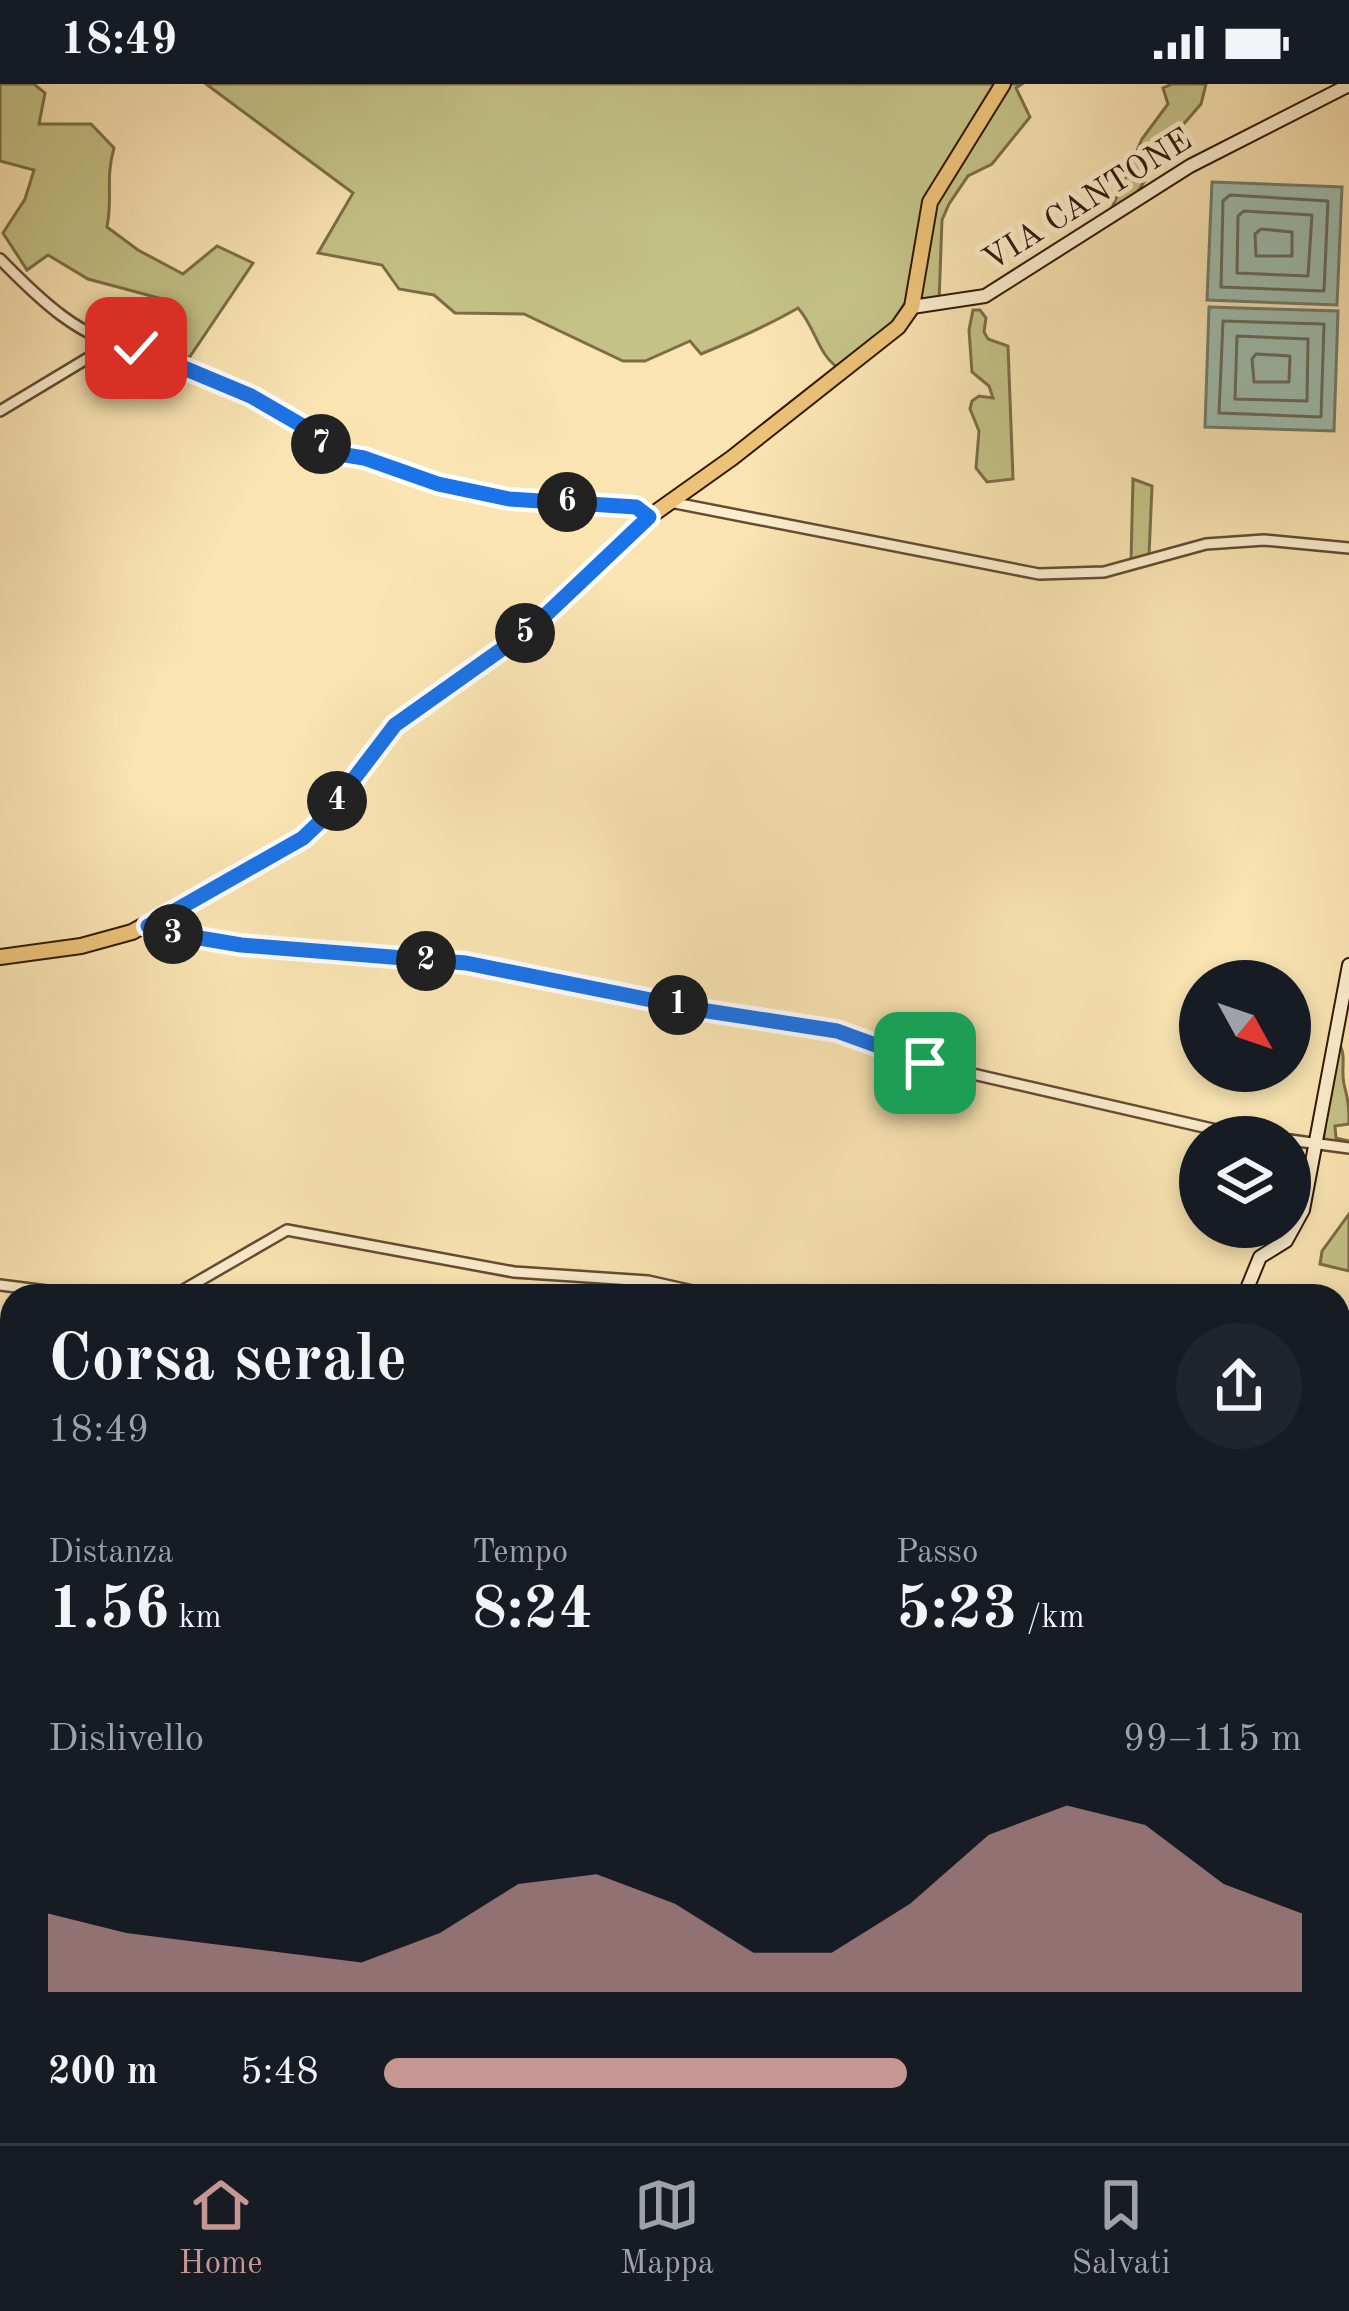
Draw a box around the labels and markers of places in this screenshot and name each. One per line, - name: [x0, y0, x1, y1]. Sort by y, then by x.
- pin: [85, 297, 187, 399]
- pin: 7: [291, 414, 351, 474]
- pin: 6: [537, 472, 597, 532]
- pin: 5: [495, 603, 555, 663]
- pin: 4: [307, 771, 367, 831]
- pin: 3: [143, 904, 203, 964]
- pin: 2: [396, 931, 456, 991]
- pin: 1: [648, 975, 708, 1035]
- pin: [874, 1012, 976, 1114]

